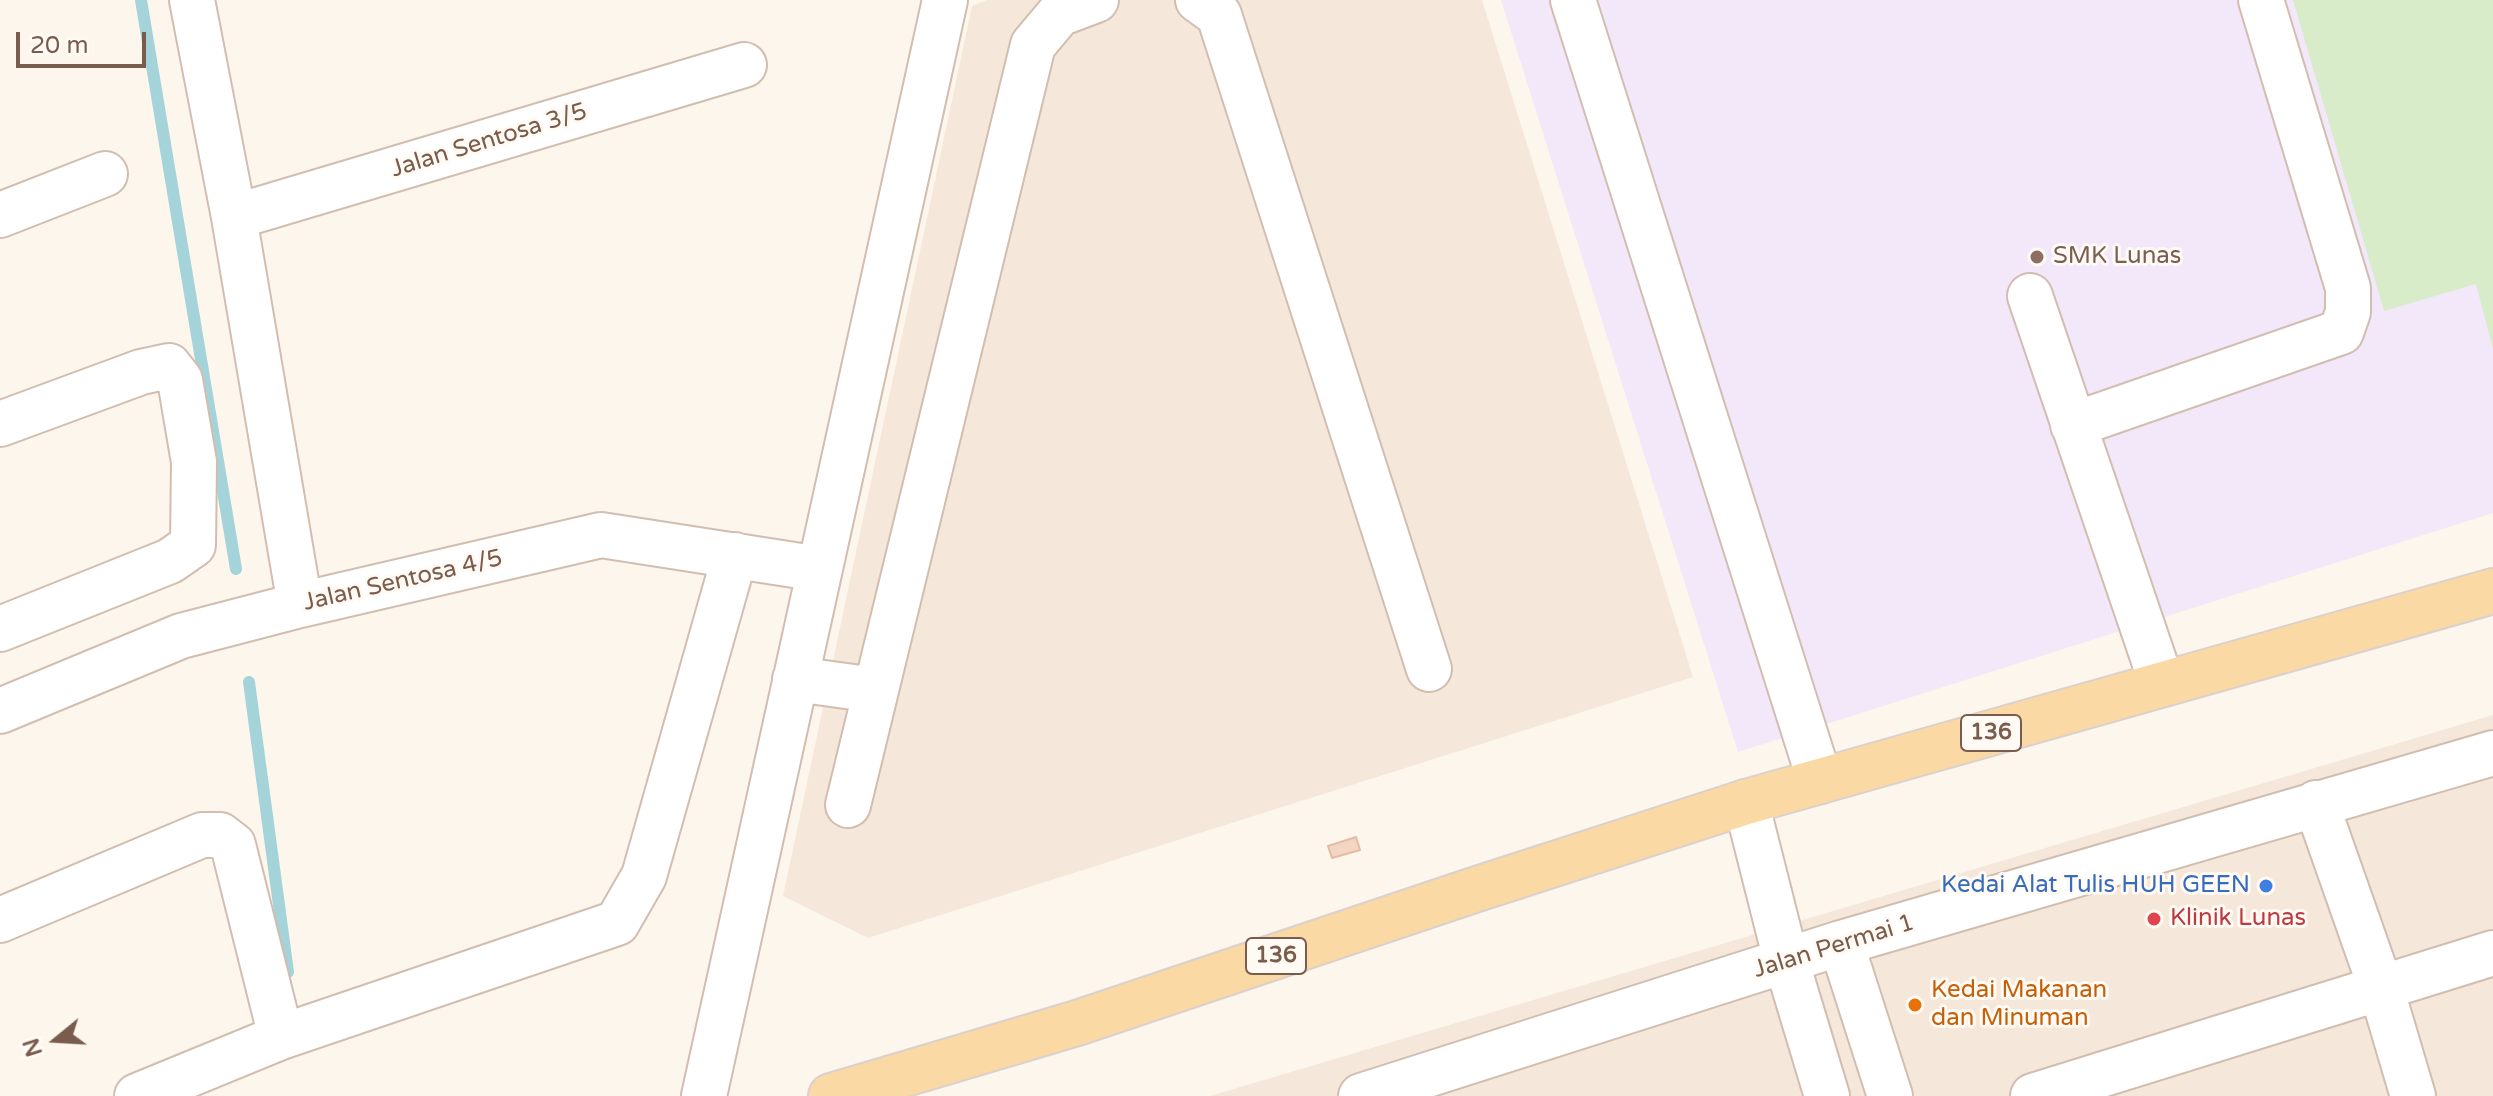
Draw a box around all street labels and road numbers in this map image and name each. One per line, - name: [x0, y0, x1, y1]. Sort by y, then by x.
- street label: Jalan Sentosa 3/5: [388, 98, 590, 184]
- street label: Jalan Sentosa 4/5: [301, 544, 505, 618]
- road number: 136: [1961, 715, 2021, 751]
- street label: Jalan Permai 1: [1750, 909, 1918, 985]
- road number: 136: [1246, 938, 1306, 974]

